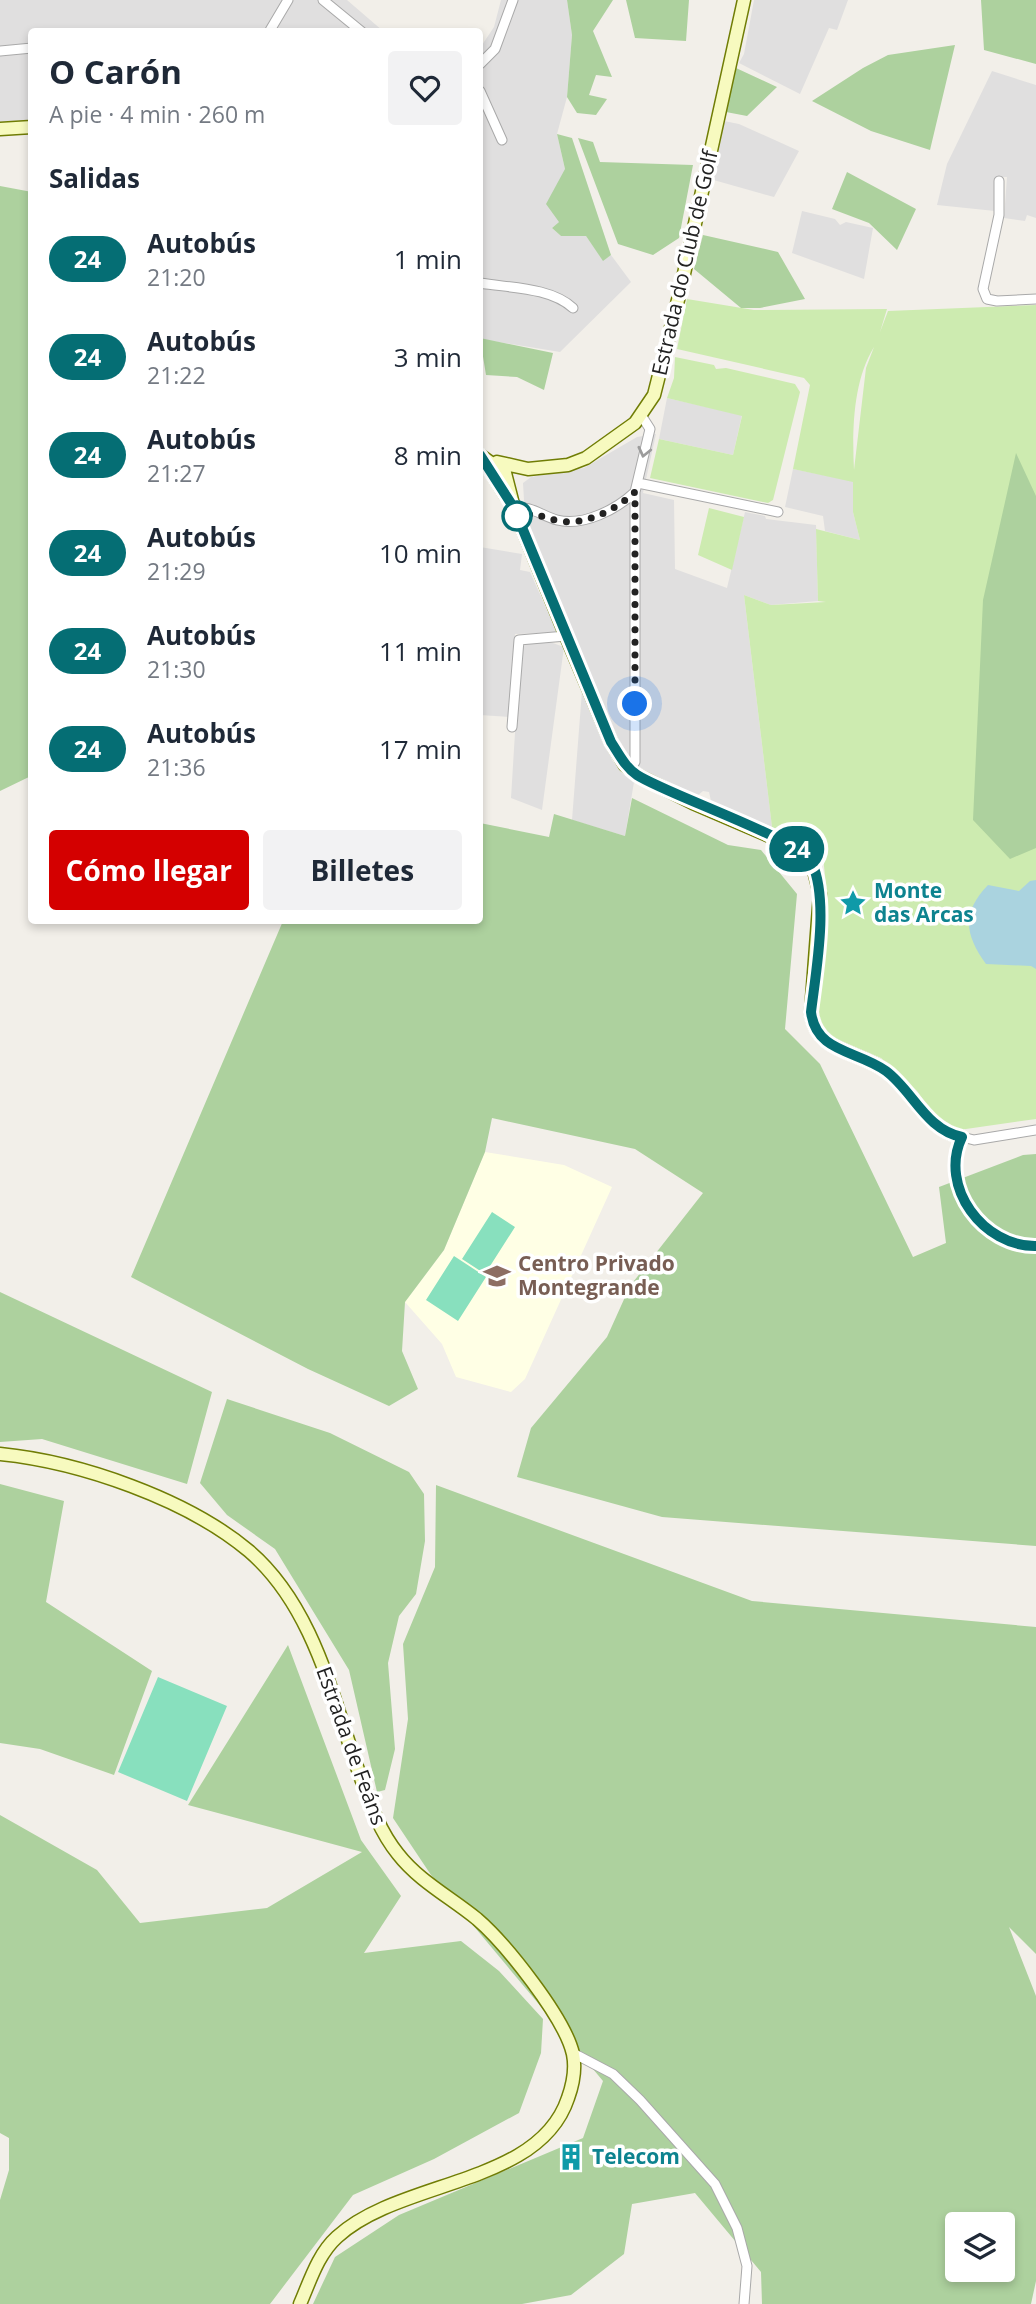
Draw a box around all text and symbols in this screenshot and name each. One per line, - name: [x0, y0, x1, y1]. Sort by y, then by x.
- text: O Carón: [49, 49, 182, 94]
- button: heart: [388, 51, 462, 125]
- text: A pie · 4 min · 260 m: [49, 98, 265, 130]
- street label: Estrada do Club de Golf: [644, 146, 724, 378]
- text: Salidas: [49, 160, 140, 196]
- text: Autobús: [147, 225, 256, 261]
- text: 1 min: [394, 241, 462, 277]
- text: 24: [74, 242, 101, 275]
- text: 21:20: [147, 261, 206, 293]
- text: Autobús: [147, 323, 256, 359]
- text: 3 min: [394, 339, 462, 375]
- text: 24: [74, 340, 101, 373]
- text: 21:22: [147, 359, 206, 391]
- text: Autobús: [147, 421, 256, 457]
- text: 8 min: [394, 437, 462, 473]
- text: 24: [74, 438, 101, 471]
- one-way arrow: [638, 446, 653, 458]
- text: 21:27: [147, 457, 206, 489]
- unlabelled marker: [502, 501, 532, 531]
- text: Autobús: [147, 519, 256, 555]
- text: 10 min: [379, 535, 462, 571]
- text: 24: [74, 536, 101, 569]
- text: 21:29: [147, 555, 206, 587]
- text: Autobús: [147, 617, 256, 653]
- text: 11 min: [379, 633, 462, 669]
- text: 24: [74, 634, 101, 667]
- text: 21:30: [147, 653, 206, 685]
- your location: [617, 686, 652, 721]
- text: Autobús: [147, 715, 256, 751]
- text: 17 min: [379, 731, 462, 767]
- text: 24: [74, 732, 101, 765]
- text: 21:36: [147, 751, 206, 783]
- line badge: 24: [766, 826, 828, 872]
- button: Cómo llegar: [49, 830, 249, 910]
- button: Billetes: [263, 830, 462, 910]
- text: 24: [783, 832, 811, 865]
- place label: Monte das Arcas: [874, 876, 974, 928]
- place icon: Monte das Arcas: [838, 888, 868, 918]
- place label: Centro Privado Montegrande: [518, 1249, 675, 1301]
- school or university icon: Centro Privado Montegrande: [482, 1261, 512, 1291]
- street label: Estrada de Feáns: [310, 1663, 394, 1829]
- building icon: Telecom: [556, 2142, 586, 2172]
- place label: Telecom: [592, 2142, 680, 2170]
- map controls: [945, 2212, 1015, 2282]
- button: layers: [945, 2212, 1015, 2282]

